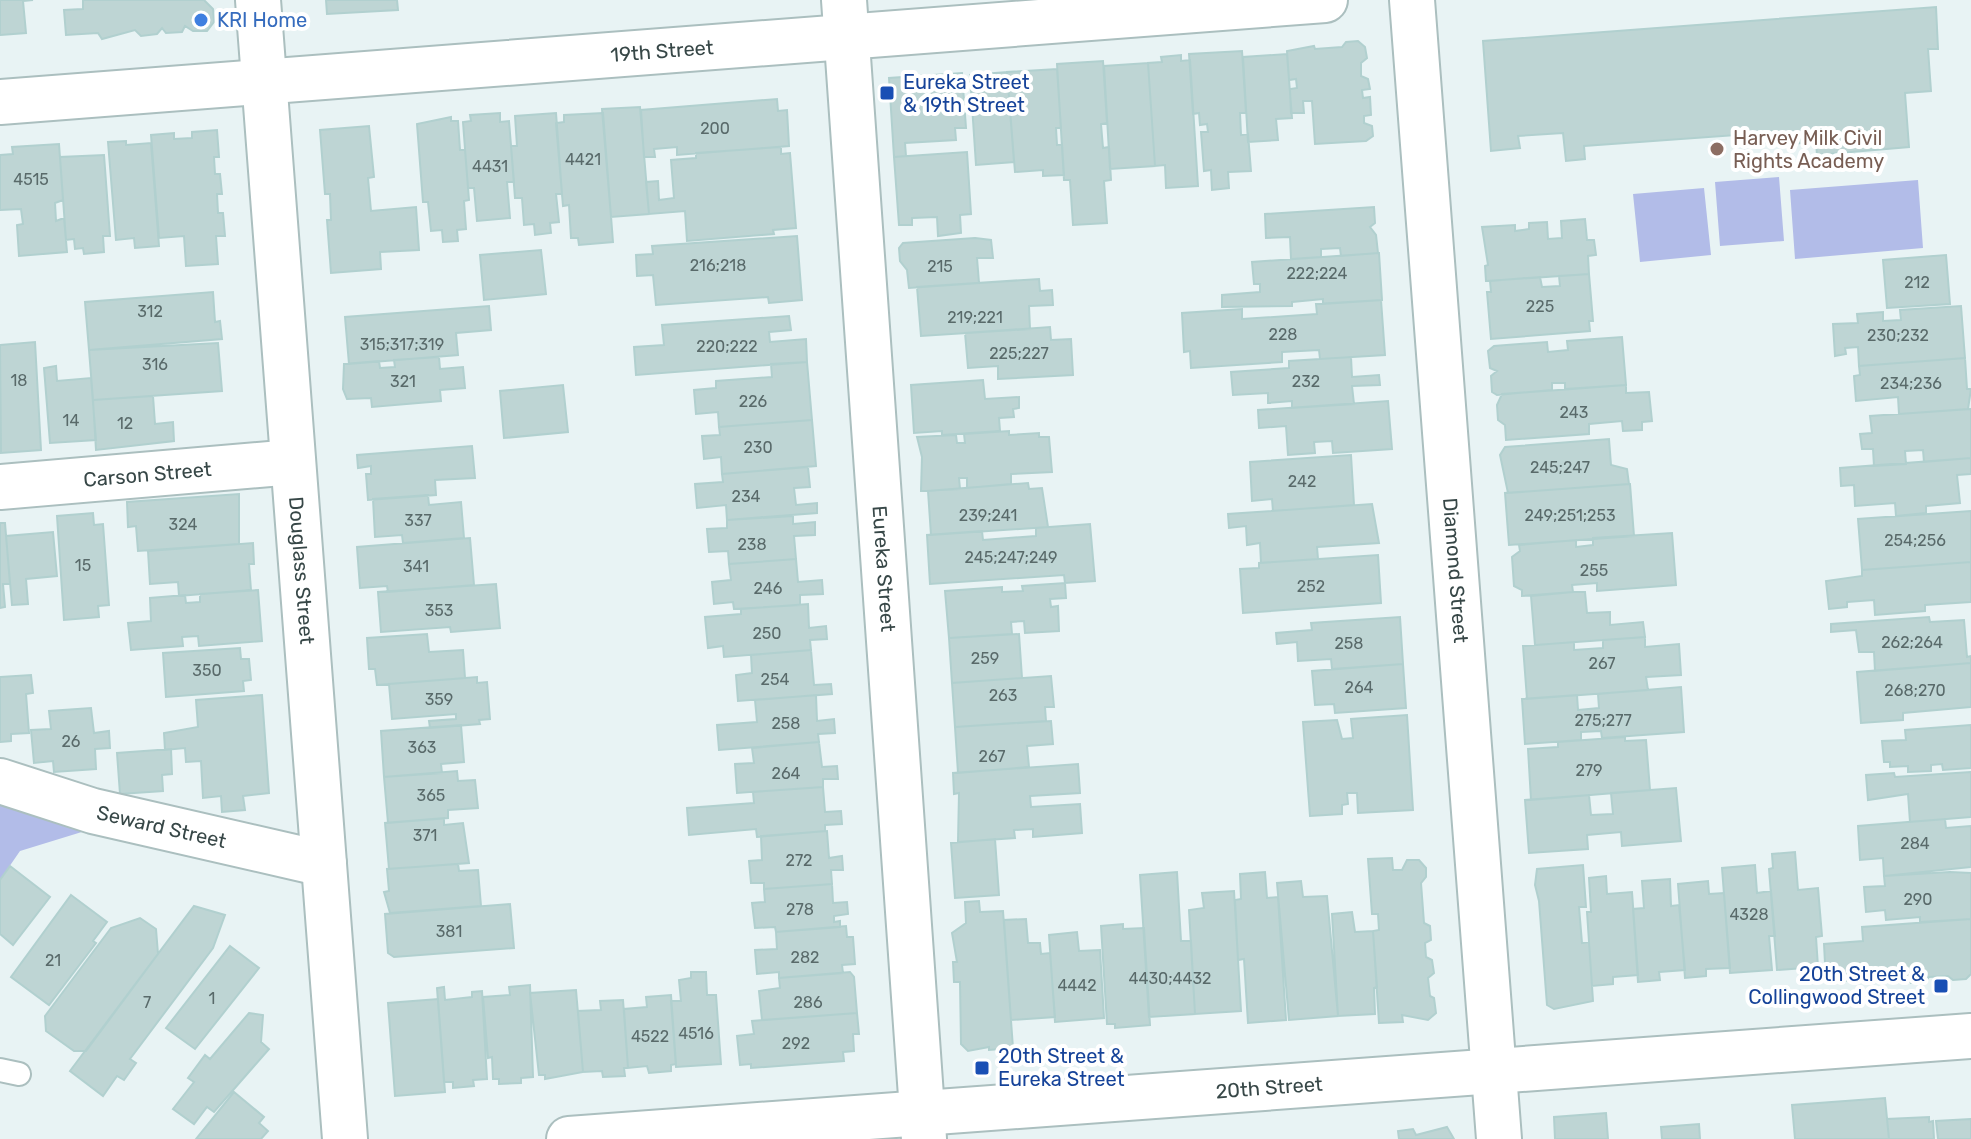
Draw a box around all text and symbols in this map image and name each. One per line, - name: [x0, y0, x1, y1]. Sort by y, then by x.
- place label: KRI Home: [217, 8, 307, 32]
- marker: KRI Home: [192, 11, 210, 29]
- street label: 19th Street: [610, 35, 715, 67]
- place label: Eureka Street & 19th Street: [903, 70, 1030, 117]
- marker: Eureka Street & 19th Street: [878, 84, 896, 102]
- house number: 200: [700, 119, 730, 138]
- place label: Harvey Milk Civil Rights Academy: [1733, 126, 1884, 173]
- marker: Harvey Milk Civil Rights Academy: [1708, 140, 1726, 158]
- house number: 4421: [565, 150, 601, 169]
- house number: 4431: [472, 157, 508, 176]
- house number: 4515: [13, 170, 49, 189]
- house number: 216;218: [690, 256, 746, 275]
- house number: 215: [927, 257, 953, 276]
- house number: 222;224: [1286, 264, 1348, 283]
- house number: 212: [1904, 273, 1930, 292]
- house number: 225: [1526, 297, 1554, 316]
- house number: 312: [137, 302, 163, 321]
- house number: 219;221: [947, 308, 1003, 327]
- house number: 228: [1269, 325, 1297, 344]
- house number: 230;232: [1867, 326, 1929, 345]
- house number: 315;317;319: [360, 335, 444, 354]
- house number: 220;222: [696, 337, 758, 356]
- house number: 225;227: [989, 344, 1049, 363]
- house number: 316: [142, 355, 168, 374]
- house number: 18: [10, 371, 28, 390]
- house number: 321: [390, 372, 416, 391]
- house number: 232: [1292, 372, 1320, 391]
- house number: 234;236: [1880, 374, 1942, 393]
- house number: 226: [739, 392, 768, 411]
- house number: 243: [1560, 403, 1588, 422]
- house number: 14: [63, 411, 79, 430]
- house number: 12: [117, 414, 133, 433]
- house number: 230: [743, 438, 773, 457]
- street label: Carson Street: [82, 457, 213, 492]
- house number: 245;247: [1530, 458, 1590, 477]
- house number: 242: [1288, 472, 1316, 491]
- house number: 234: [732, 487, 761, 506]
- street label: Douglass Street: [284, 495, 319, 645]
- street label: Diamond Street: [1438, 497, 1473, 644]
- street label: Eureka Street: [868, 505, 900, 633]
- house number: 239;241: [959, 506, 1017, 525]
- house number: 249;251;253: [1524, 506, 1616, 525]
- house number: 337: [404, 511, 432, 530]
- house number: 324: [169, 515, 197, 534]
- house number: 254;256: [1884, 531, 1946, 550]
- house number: 238: [737, 535, 767, 554]
- house number: 245;247;249: [965, 548, 1057, 567]
- house number: 15: [75, 556, 91, 575]
- house number: 341: [403, 557, 429, 576]
- house number: 255: [1580, 561, 1608, 580]
- house number: 252: [1297, 577, 1325, 596]
- house number: 246: [754, 579, 783, 598]
- house number: 353: [425, 601, 453, 620]
- house number: 250: [752, 624, 782, 643]
- house number: 262;264: [1881, 633, 1943, 652]
- house number: 258: [1334, 634, 1364, 653]
- house number: 259: [971, 649, 999, 668]
- house number: 267: [1589, 654, 1615, 673]
- house number: 350: [192, 661, 222, 680]
- house number: 254: [761, 670, 789, 689]
- house number: 264: [1345, 678, 1374, 697]
- house number: 268;270: [1884, 681, 1946, 700]
- house number: 263: [989, 686, 1017, 705]
- house number: 359: [425, 690, 453, 709]
- house number: 275;277: [1574, 711, 1632, 730]
- house number: 258: [771, 714, 801, 733]
- house number: 26: [61, 732, 81, 751]
- house number: 363: [408, 738, 436, 757]
- house number: 267: [979, 747, 1005, 766]
- house number: 279: [1575, 761, 1603, 780]
- house number: 264: [772, 764, 801, 783]
- house number: 365: [417, 786, 445, 805]
- street label: Seward Street: [94, 800, 229, 853]
- house number: 371: [413, 826, 437, 845]
- house number: 284: [1900, 834, 1930, 853]
- house number: 272: [786, 851, 813, 870]
- house number: 290: [1903, 890, 1933, 909]
- house number: 278: [786, 900, 814, 919]
- house number: 4328: [1729, 905, 1769, 924]
- house number: 381: [436, 922, 462, 941]
- house number: 282: [791, 948, 819, 967]
- house number: 21: [45, 951, 61, 970]
- place label: 20th Street & Collingwood Street: [1748, 962, 1925, 1009]
- house number: 4430;4432: [1129, 969, 1211, 988]
- house number: 4442: [1057, 976, 1097, 995]
- marker: 20th Street & Collingwood Street: [1932, 977, 1950, 995]
- house number: 1: [209, 989, 215, 1008]
- house number: 7: [143, 993, 151, 1012]
- house number: 286: [793, 993, 823, 1012]
- house number: 4516: [678, 1024, 714, 1043]
- house number: 4522: [631, 1027, 669, 1046]
- house number: 292: [782, 1034, 810, 1053]
- place label: 20th Street & Eureka Street: [998, 1044, 1125, 1091]
- marker: 20th Street & Eureka Street: [973, 1059, 991, 1077]
- street label: 20th Street: [1215, 1072, 1324, 1103]

